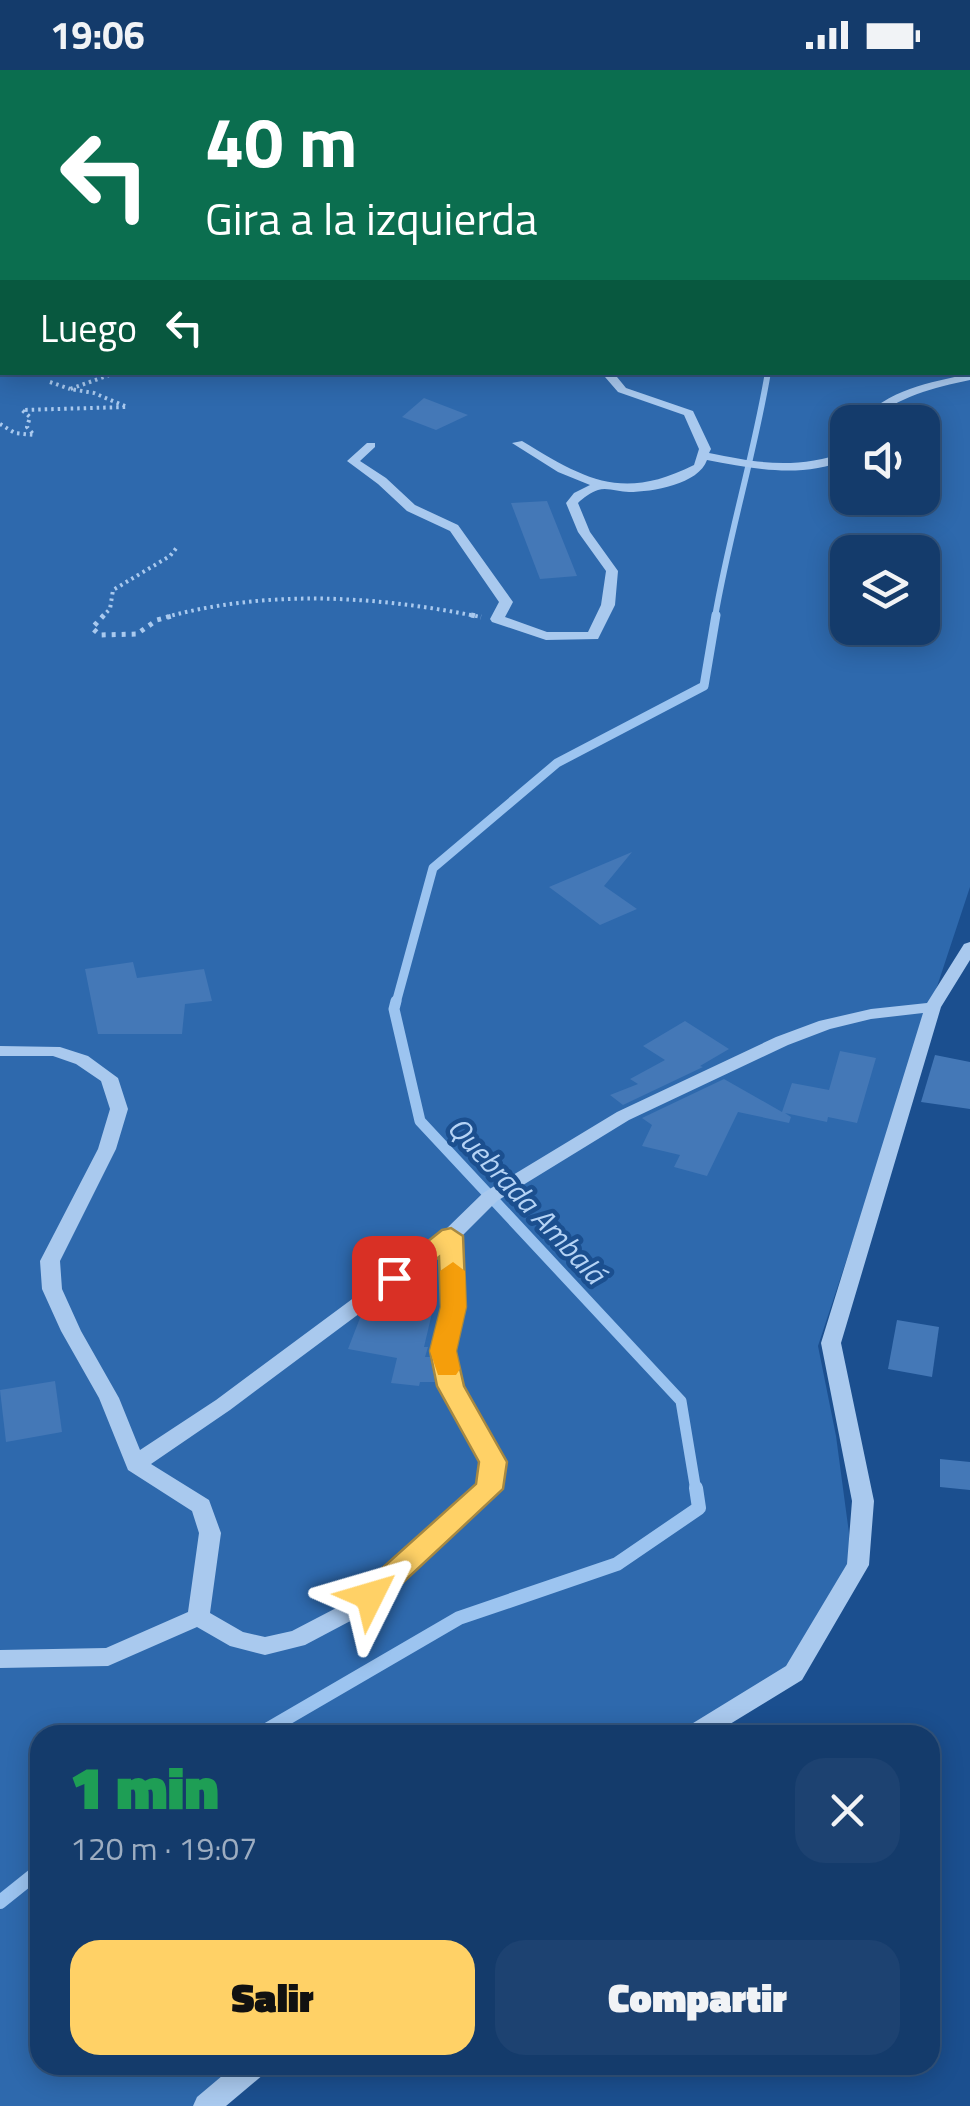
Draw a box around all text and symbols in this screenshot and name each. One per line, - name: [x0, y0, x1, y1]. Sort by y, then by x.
- text: 19:06: [50, 6, 145, 64]
- text: 40 m: [205, 88, 358, 194]
- icon: left: [40, 110, 170, 240]
- text: Gira a la izquierda: [205, 184, 538, 252]
- text: Luego: [40, 299, 137, 357]
- icon: left: [157, 300, 212, 355]
- map controls: [830, 405, 940, 645]
- button: sound: [830, 405, 940, 515]
- button: layers: [830, 535, 940, 645]
- water label: Quebrada Ambalá: [437, 1106, 619, 1296]
- pin: [352, 1236, 437, 1321]
- icon: arrive: [367, 1251, 422, 1306]
- position arrow: [318, 1544, 422, 1648]
- text: 1 min: [70, 1741, 219, 1832]
- button: close: [795, 1758, 900, 1863]
- text: 120 m · 19:07: [70, 1824, 257, 1872]
- button: Salir: [70, 1940, 475, 2055]
- button: Compartir: [495, 1940, 900, 2055]

